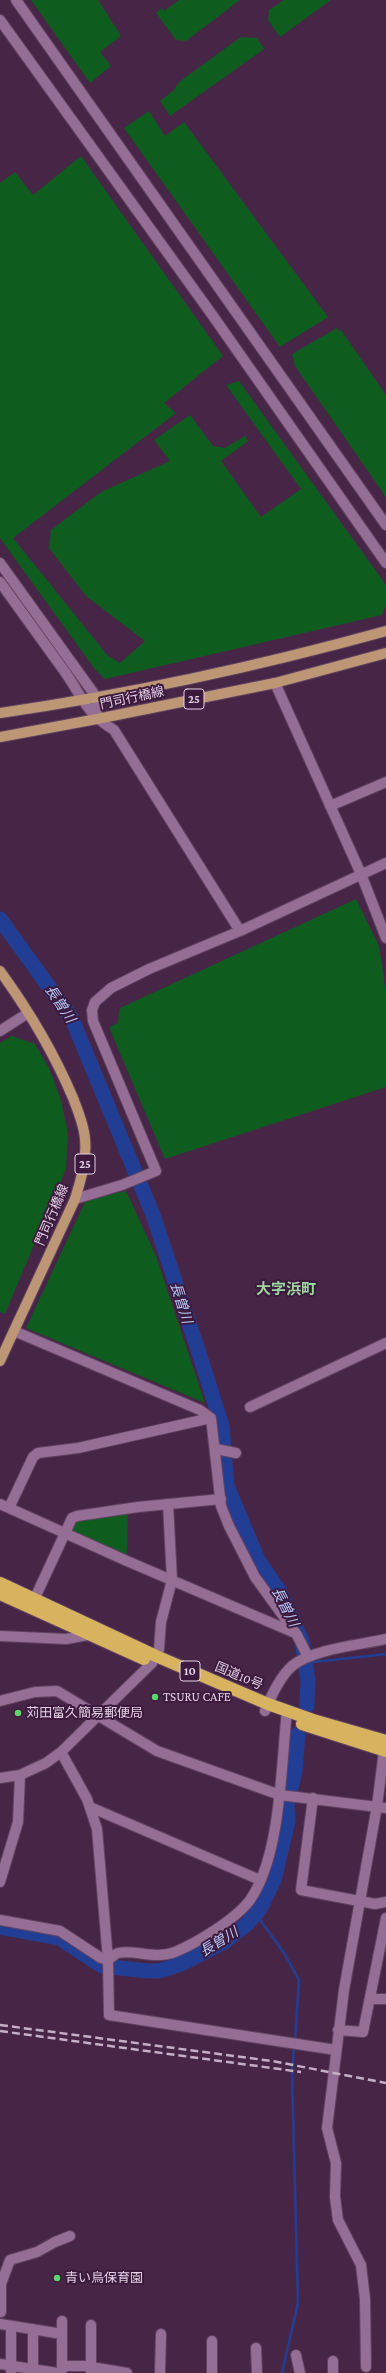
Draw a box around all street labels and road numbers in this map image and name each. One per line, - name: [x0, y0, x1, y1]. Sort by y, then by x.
- street label: 門司行橋線: [99, 684, 165, 712]
- road number: 25: [184, 689, 204, 709]
- road number: 25: [75, 1154, 95, 1174]
- street label: 門司行橋線: [32, 1182, 72, 1248]
- street label: 国道10号: [213, 1659, 265, 1693]
- road number: 10: [180, 1661, 200, 1681]

